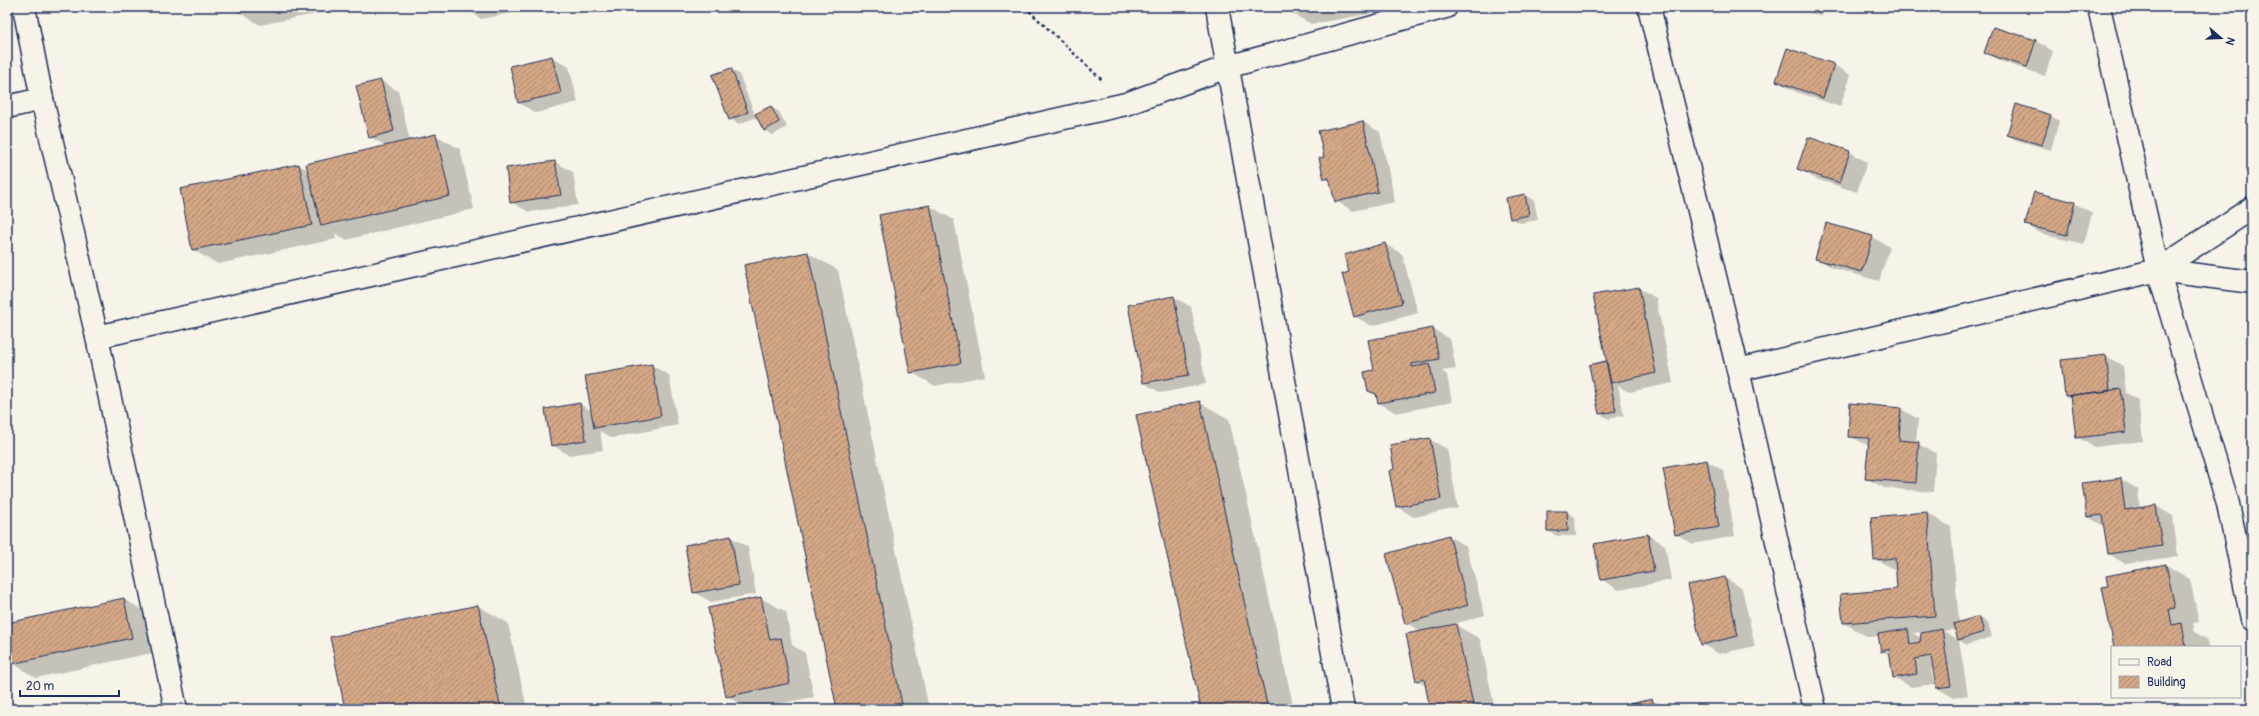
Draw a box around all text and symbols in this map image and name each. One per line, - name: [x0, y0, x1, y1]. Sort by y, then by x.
- north arrow: [2201, 18, 2241, 58]
- text: N: [2222, 35, 2237, 47]
- legend: [2111, 646, 2241, 698]
- text: Road: [2147, 655, 2172, 670]
- scale bar: [20, 672, 119, 698]
- text: Building: [2147, 675, 2186, 690]
- text: 20 m: [26, 679, 55, 694]

